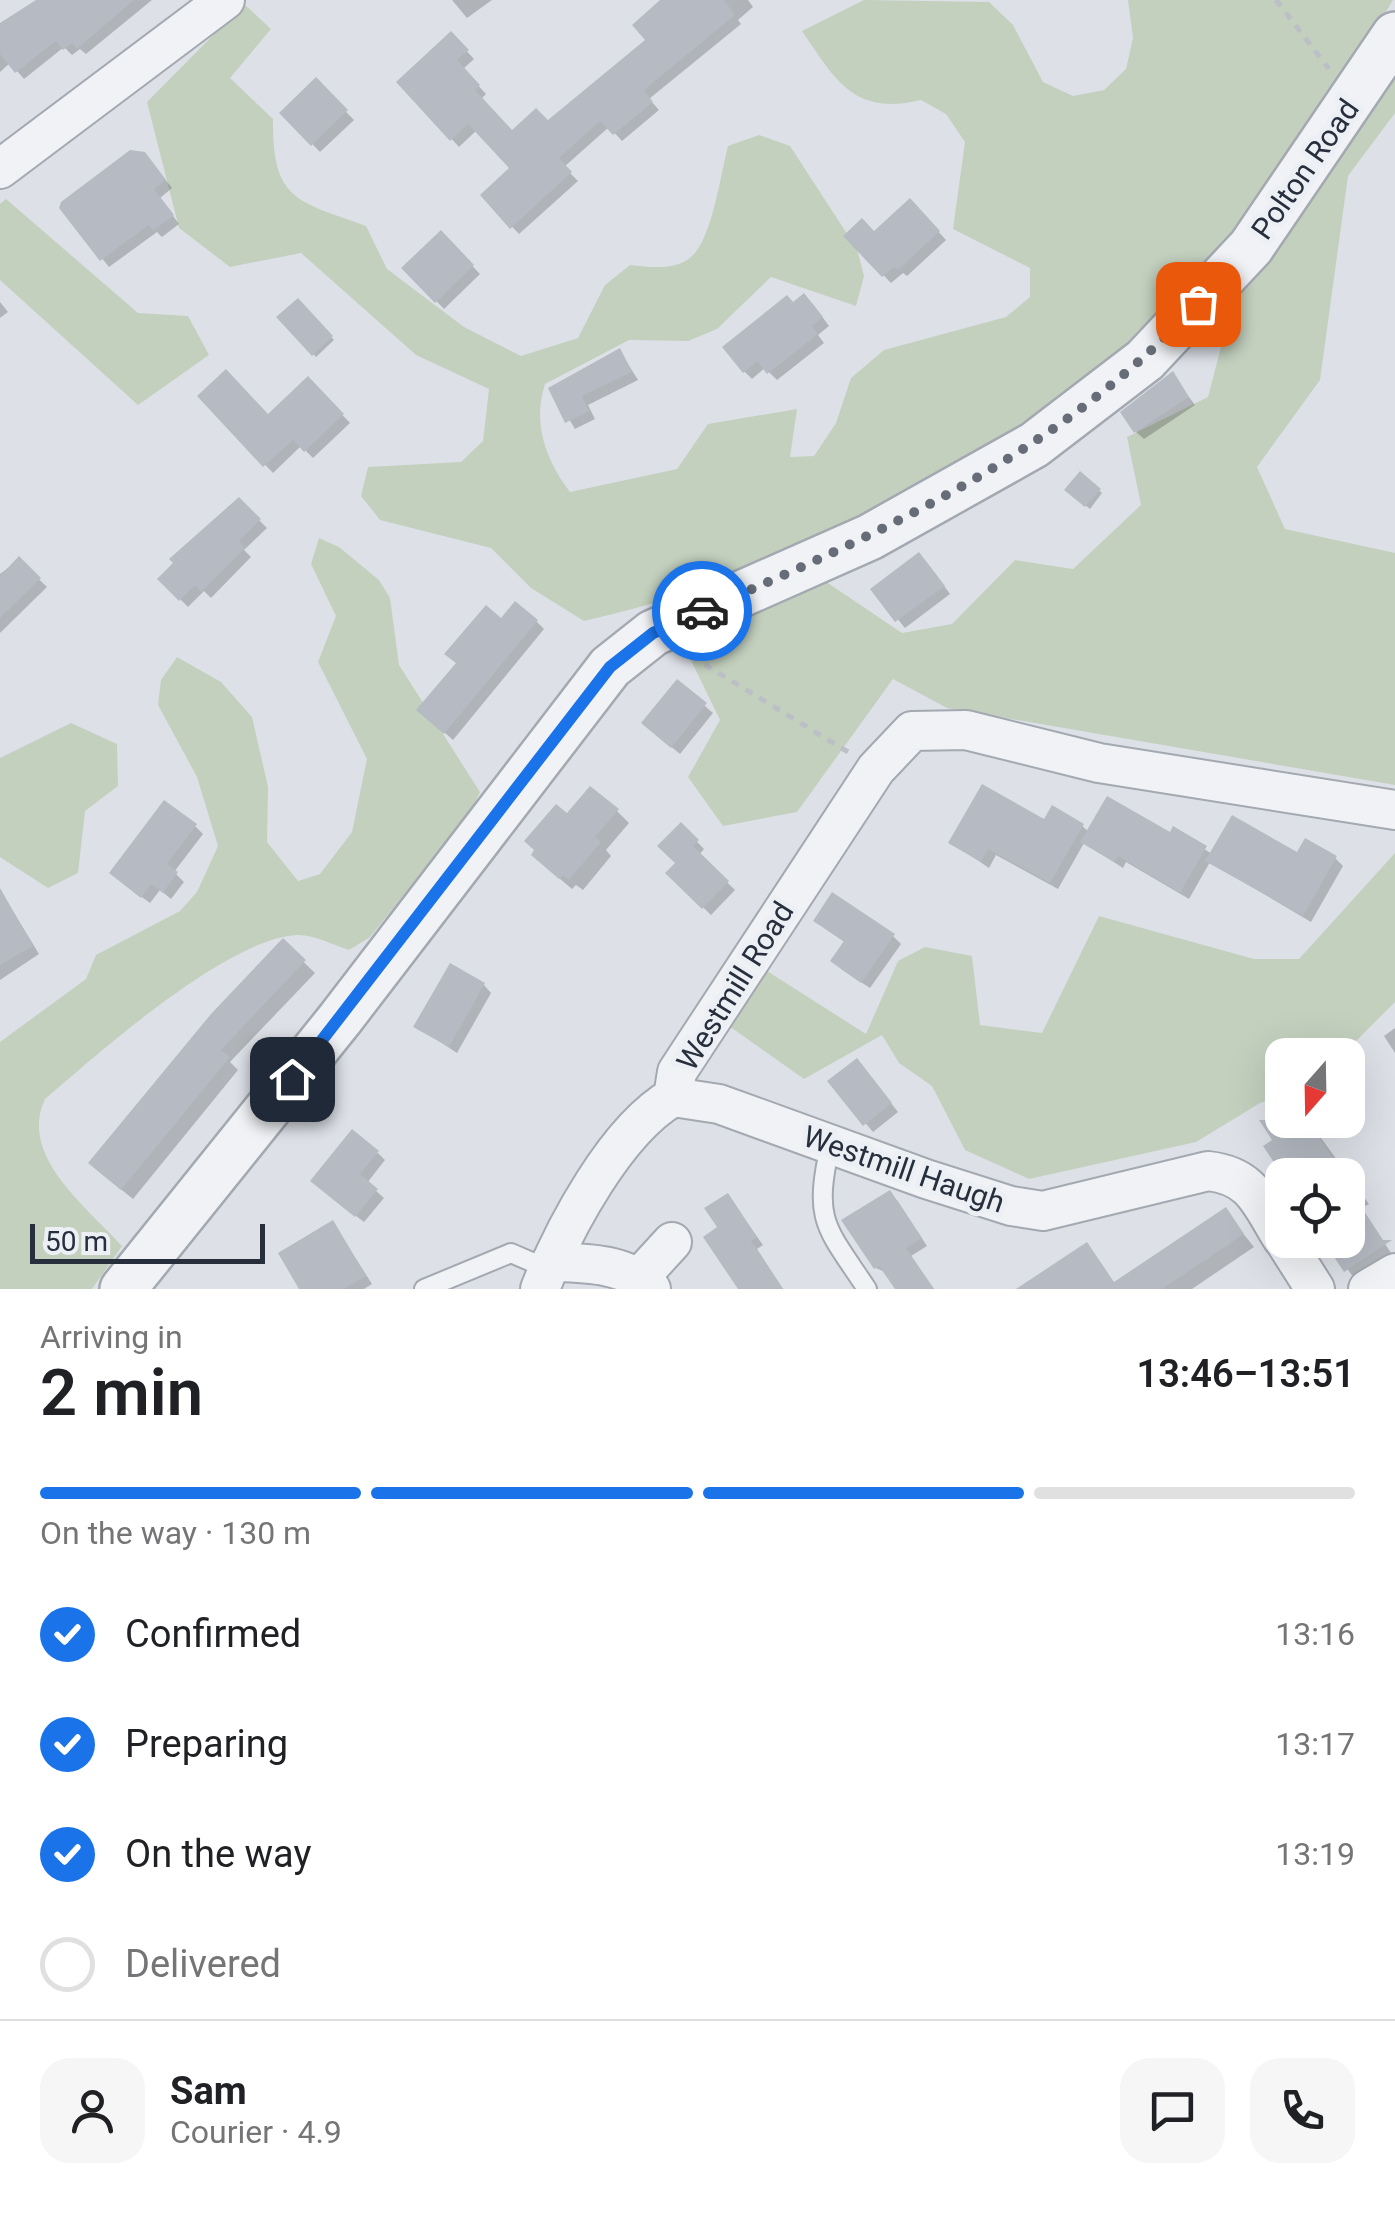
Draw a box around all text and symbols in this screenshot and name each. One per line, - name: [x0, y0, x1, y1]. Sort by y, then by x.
- street label: Polton Road: [1244, 92, 1366, 246]
- pin: [1156, 262, 1241, 347]
- icon: bag: [1171, 277, 1226, 332]
- courier: [652, 561, 752, 661]
- icon: car: [675, 584, 730, 639]
- street label: Westmill Road: [669, 895, 801, 1077]
- pin: [250, 1037, 335, 1122]
- north arrow: [1265, 1038, 1365, 1138]
- map controls: [1265, 1038, 1365, 1258]
- icon: home: [265, 1052, 320, 1107]
- street label: Westmill Haugh: [799, 1118, 1009, 1220]
- button: locate: [1265, 1158, 1365, 1258]
- scale bar: [30, 1219, 265, 1264]
- text: 50 m: [45, 1225, 108, 1258]
- text: Arriving in: [40, 1318, 183, 1356]
- text: 13:46–13:51: [1136, 1352, 1355, 1396]
- text: 2 min: [40, 1355, 203, 1431]
- text: On the way · 130 m: [40, 1514, 311, 1552]
- icon: check: [40, 1607, 95, 1662]
- text: Confirmed: [125, 1612, 301, 1656]
- text: 13:16: [1275, 1615, 1355, 1653]
- icon: check: [40, 1717, 95, 1772]
- text: Preparing: [125, 1722, 288, 1766]
- text: 13:17: [1275, 1725, 1355, 1763]
- icon: check: [40, 1827, 95, 1882]
- text: On the way: [125, 1832, 311, 1876]
- text: 13:19: [1275, 1835, 1355, 1873]
- text: Delivered: [125, 1942, 281, 1986]
- button: person: [40, 2058, 145, 2163]
- button: chat: [1120, 2058, 1225, 2163]
- button: phone: [1250, 2058, 1355, 2163]
- text: Sam: [170, 2069, 247, 2113]
- text: Courier · 4.9: [170, 2113, 342, 2151]

